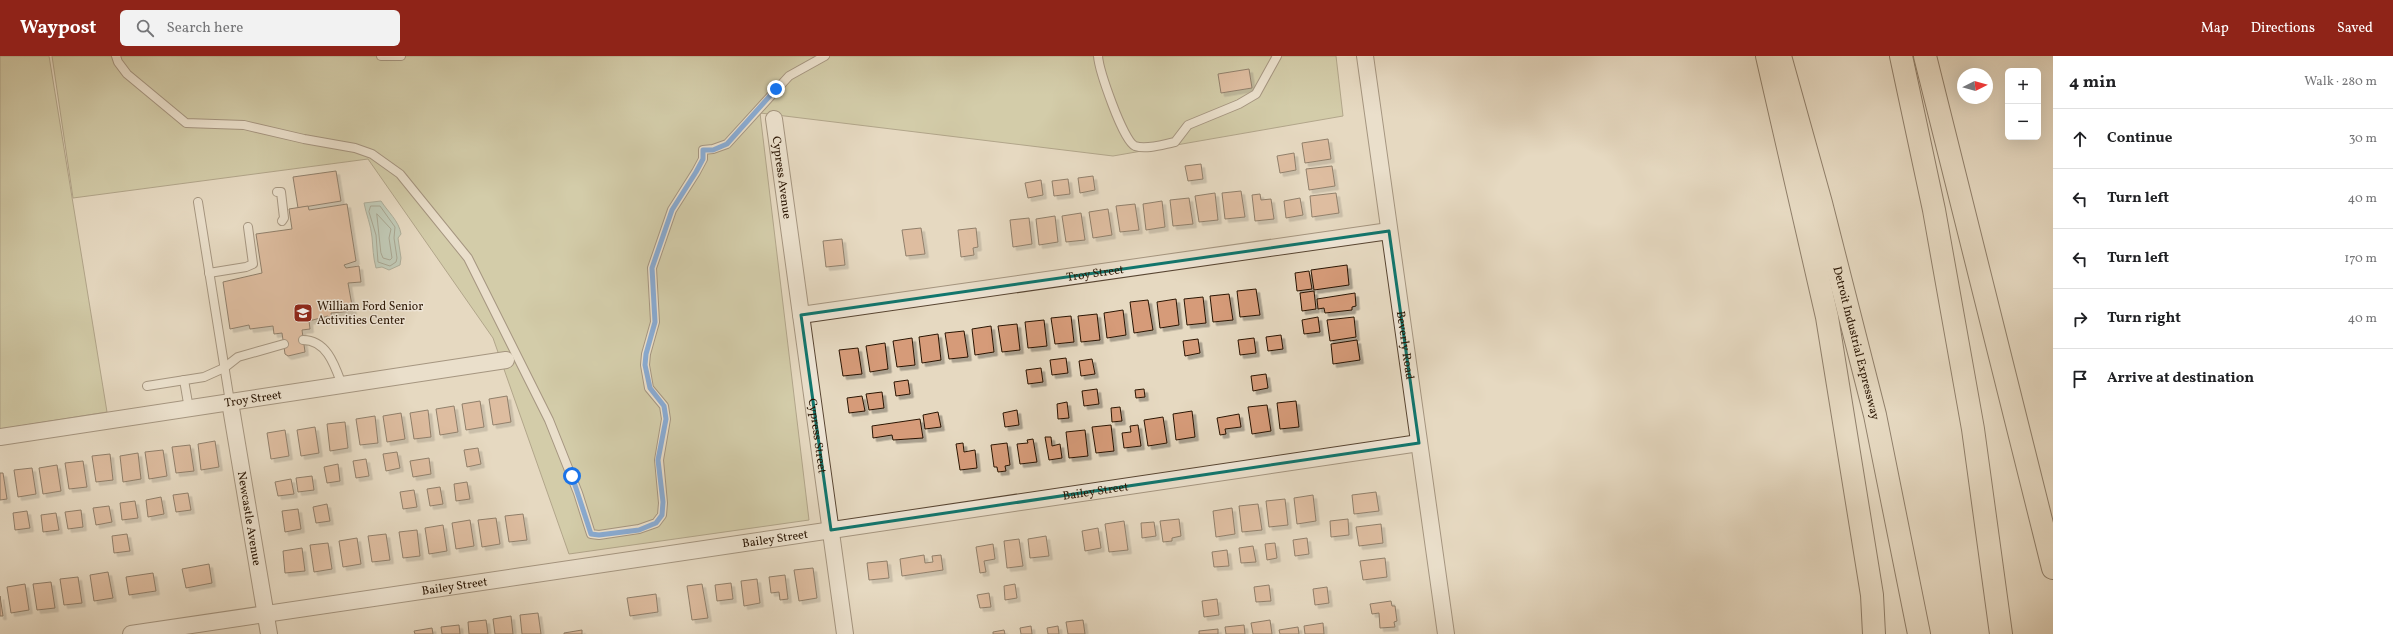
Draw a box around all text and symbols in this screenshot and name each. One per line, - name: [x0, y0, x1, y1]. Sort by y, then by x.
- search box: [120, 10, 400, 46]
- text: Waypost: [20, 15, 96, 41]
- icon: search: [134, 17, 156, 39]
- text: Search here: [166, 18, 243, 39]
- text: Map: [2201, 19, 2229, 38]
- text: Directions: [2251, 19, 2315, 38]
- text: Saved: [2337, 19, 2373, 38]
- north arrow: [1957, 68, 1993, 104]
- map controls: [2005, 68, 2041, 140]
- button: +: [2005, 68, 2041, 104]
- text: 4 min: [2069, 71, 2116, 94]
- text: Walk · 280 m: [2304, 73, 2377, 91]
- route end: [767, 80, 785, 98]
- button: −: [2005, 104, 2041, 140]
- icon: ahead: [2069, 128, 2091, 150]
- text: Continue: [2107, 128, 2172, 149]
- text: 30 m: [2349, 130, 2377, 148]
- street label: Cypress Avenue: [767, 135, 795, 220]
- icon: left: [2069, 188, 2091, 210]
- text: Turn left: [2107, 188, 2169, 209]
- text: 40 m: [2348, 190, 2377, 208]
- icon: left: [2069, 248, 2091, 270]
- text: Turn left: [2107, 248, 2169, 269]
- text: 170 m: [2344, 250, 2377, 268]
- street label: Troy Street: [1065, 262, 1125, 286]
- street label: Detroit Industrial Expressway: [1828, 265, 1883, 422]
- place label: William Ford Senior Activities Center: [317, 299, 423, 329]
- school or university icon: William Ford Senior Activities Center: [292, 302, 314, 324]
- icon: right: [2069, 308, 2091, 330]
- text: Turn right: [2107, 308, 2181, 329]
- street label: Beverly Road: [1392, 310, 1417, 381]
- text: 40 m: [2348, 310, 2377, 328]
- icon: arrive: [2069, 368, 2091, 390]
- text: Arrive at destination: [2107, 368, 2254, 389]
- street label: Troy Street: [223, 387, 283, 412]
- street label: Cypress Street: [804, 398, 830, 475]
- route start: [563, 467, 581, 485]
- street label: Newcastle Avenue: [233, 470, 264, 567]
- street label: Bailey Street: [1062, 479, 1130, 505]
- street label: Bailey Street: [741, 527, 809, 552]
- street label: Bailey Street: [421, 574, 489, 600]

